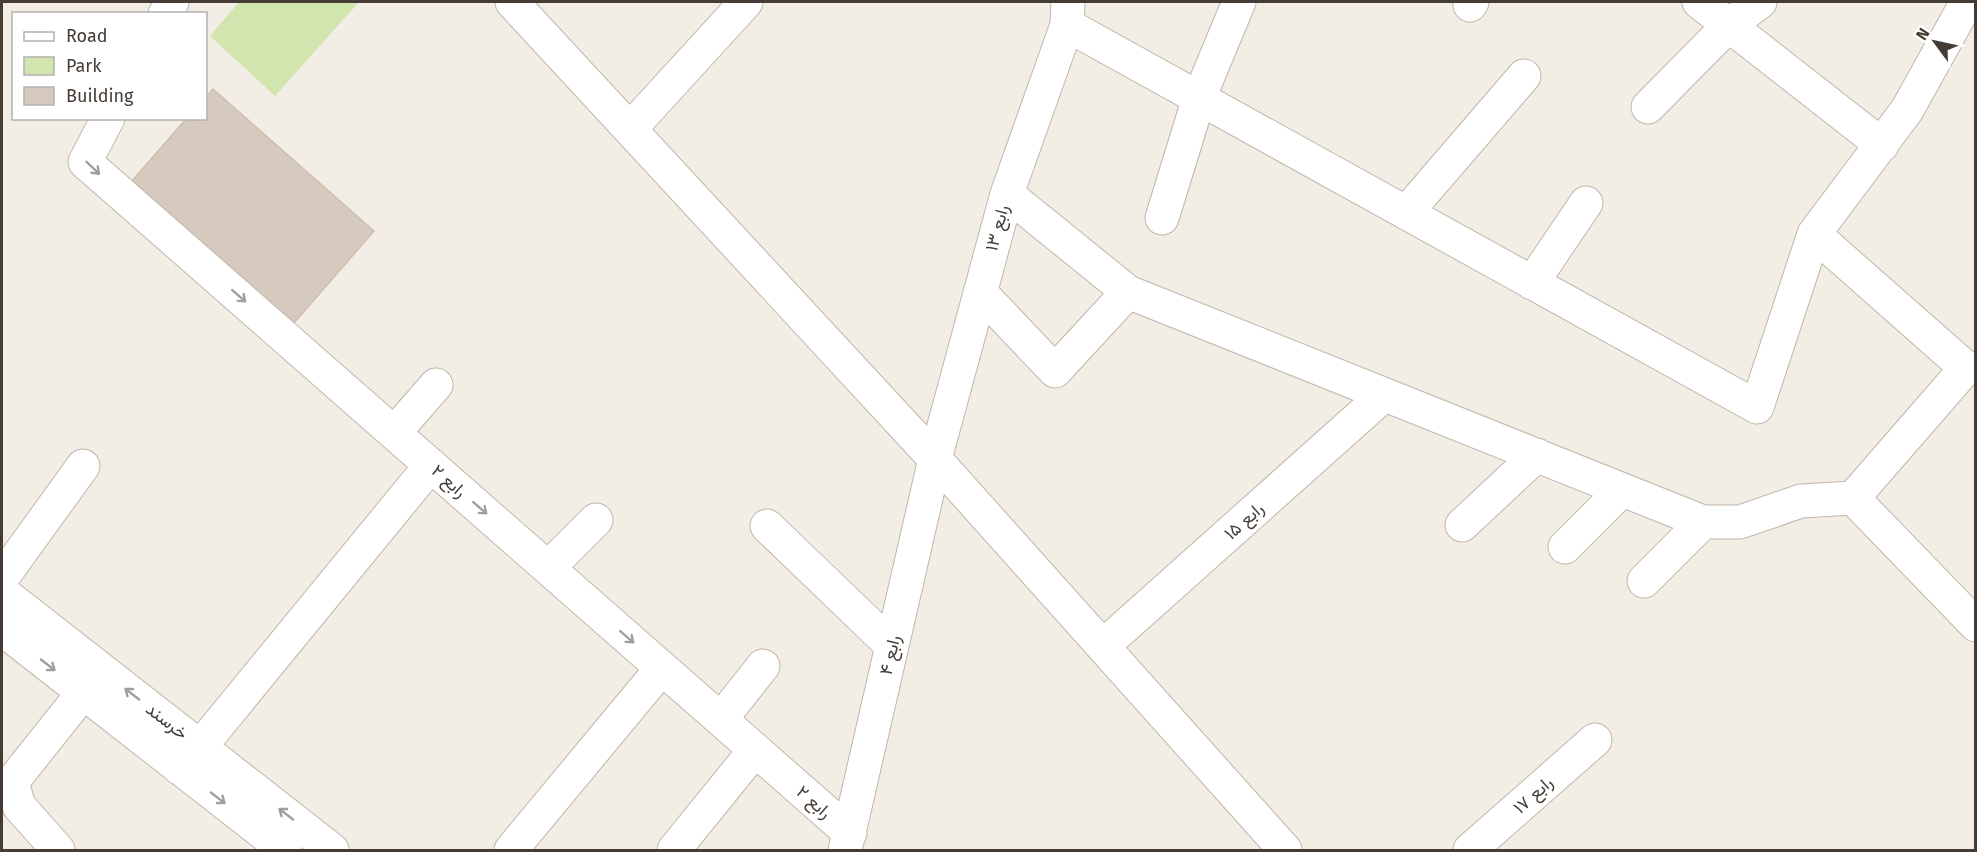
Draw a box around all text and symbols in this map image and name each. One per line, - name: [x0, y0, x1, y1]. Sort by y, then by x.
- legend: [12, 12, 207, 120]
- north arrow: [1905, 12, 1965, 72]
- text: N: [1912, 24, 1934, 44]
- text: Road: [66, 25, 108, 47]
- text: Park: [66, 55, 102, 77]
- text: Building: [66, 85, 134, 107]
- one-way arrow: [85, 161, 100, 175]
- street label: رابع ۱۳: [980, 202, 1015, 254]
- one-way arrow: [231, 290, 247, 303]
- street label: رابع ۲: [426, 460, 471, 503]
- street label: رابع ۱۵: [1220, 497, 1269, 545]
- one-way arrow: [472, 501, 487, 515]
- one-way arrow: [619, 630, 634, 644]
- street label: رابع ۴: [875, 633, 906, 677]
- one-way arrow: [39, 659, 55, 672]
- one-way arrow: [124, 688, 140, 701]
- street label: خرسند: [142, 698, 192, 744]
- street label: رابع ۱۷: [1509, 772, 1558, 819]
- street label: رابع ۲: [791, 781, 836, 824]
- one-way arrow: [209, 792, 225, 805]
- one-way arrow: [278, 808, 294, 821]

